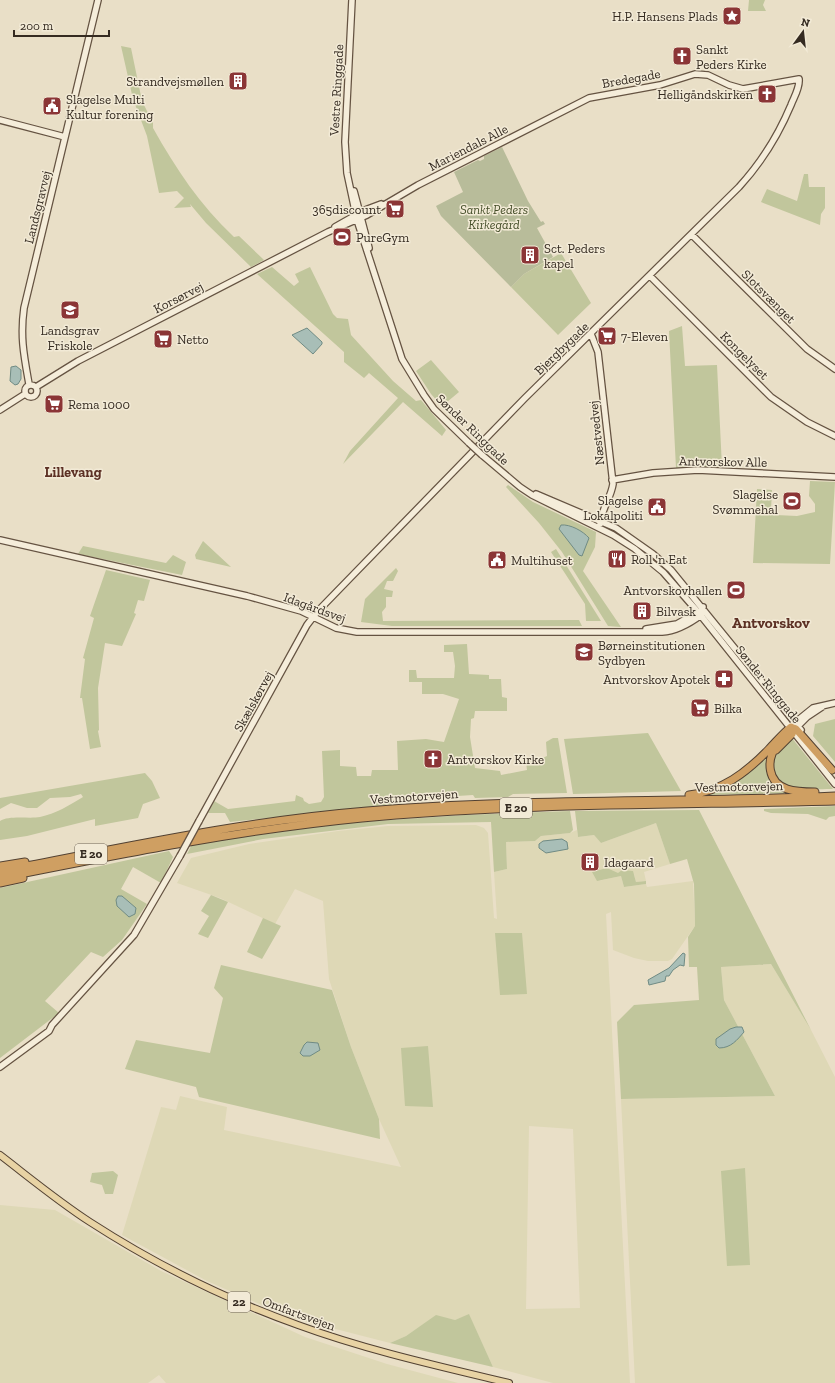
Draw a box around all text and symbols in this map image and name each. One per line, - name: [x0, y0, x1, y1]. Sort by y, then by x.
- place icon: H.P. Hansens Plads: [721, 5, 743, 27]
- place label: H.P. Hansens Plads: [612, 9, 718, 24]
- scale bar: [14, 12, 109, 38]
- north arrow: [783, 12, 823, 52]
- text: N: [800, 15, 812, 30]
- text: 200 m: [20, 19, 54, 33]
- place label: Sankt Peders Kirke: [696, 42, 767, 72]
- street label: Vestre Ringgade: [327, 44, 346, 137]
- church icon: Sankt Peders Kirke: [671, 45, 693, 67]
- street label: Bredegade: [601, 66, 662, 91]
- building icon: Strandvejsmøllen: [227, 70, 249, 92]
- place label: Strandvejsmøllen: [126, 74, 225, 90]
- church icon: Helligåndskirken: [756, 83, 778, 105]
- place label: Helligåndskirken: [657, 87, 754, 102]
- place label: Slagelse Multi Kultur forening: [66, 92, 153, 122]
- public building icon: Slagelse Multi Kultur forening: [41, 95, 63, 117]
- street label: Mariendals Alle: [426, 121, 510, 174]
- street label: Landsgravvej: [21, 169, 55, 245]
- supermarket icon: 365discount: [384, 198, 406, 220]
- place label: 365discount: [312, 202, 381, 217]
- park label: Sankt Peders Kirkegård: [460, 202, 528, 232]
- sports icon: PureGym: [331, 226, 353, 248]
- place label: PureGym: [356, 230, 410, 245]
- place label: Sct. Peders kapel: [544, 241, 605, 271]
- building icon: Sct. Peders kapel: [519, 244, 541, 266]
- street label: Slotsvænget: [739, 266, 799, 326]
- street label: Korsørvej: [151, 279, 206, 317]
- school or university icon: Landsgrav Friskole: [59, 299, 81, 321]
- street label: Bjergbygade: [531, 319, 592, 379]
- place label: Landsgrav Friskole: [41, 323, 100, 353]
- supermarket icon: 7-Eleven: [596, 325, 618, 347]
- supermarket icon: Netto: [152, 328, 174, 350]
- street label: Kongelyset: [717, 328, 772, 383]
- place label: 7-Eleven: [621, 329, 669, 344]
- place label: Netto: [177, 332, 209, 347]
- street label: Sønder Ringgade: [433, 391, 512, 468]
- supermarket icon: Rema 1000: [43, 393, 65, 415]
- place label: Rema 1000: [68, 397, 130, 412]
- street label: Næstvedvej: [586, 400, 608, 466]
- street label: Antvorskov Alle: [679, 453, 767, 470]
- district label: Lillevang: [44, 464, 102, 481]
- place label: Slagelse Svømmehal: [712, 487, 779, 517]
- sports icon: Slagelse Svømmehal: [781, 490, 803, 512]
- place label: Slagelse Lokalpoliti: [583, 493, 643, 523]
- public building icon: Slagelse Lokalpoliti: [646, 496, 668, 518]
- restaurant icon: Roll 'n Eat: [606, 548, 628, 570]
- public building icon: Multihuset: [486, 549, 508, 571]
- place label: Roll 'n Eat: [631, 552, 687, 567]
- place label: Multihuset: [511, 553, 573, 568]
- sports icon: Antvorskovhallen: [725, 579, 747, 601]
- place label: Antvorskovhallen: [624, 583, 723, 598]
- street label: Idagårdsvej: [281, 589, 348, 627]
- building icon: Bilvask: [631, 600, 653, 622]
- place label: Bilvask: [656, 604, 696, 619]
- district label: Antvorskov: [732, 614, 810, 632]
- place label: Børneinstitutionen Sydbyen: [598, 638, 706, 668]
- school or university icon: Børneinstitutionen Sydbyen: [573, 641, 595, 663]
- street label: Sønder Ringgade: [733, 643, 804, 726]
- street label: Skælskørvej: [231, 668, 277, 735]
- pharmacy icon: Antvorskov Apotek: [713, 668, 735, 690]
- place label: Antvorskov Apotek: [603, 672, 710, 687]
- supermarket icon: Bilka: [689, 697, 711, 719]
- place label: Bilka: [714, 701, 743, 716]
- church icon: Antvorskov Kirke: [422, 748, 444, 770]
- place label: Antvorskov Kirke: [447, 752, 544, 767]
- street label: Vestmotorvejen: [694, 778, 784, 796]
- street label: Vestmotorvejen: [368, 786, 459, 808]
- road number: E 20: [500, 798, 532, 818]
- road number: E 20: [75, 844, 107, 864]
- building icon: Idagaard: [579, 851, 601, 873]
- place label: Idagaard: [604, 855, 654, 870]
- road number: 22: [228, 1292, 250, 1312]
- street label: Omfartsvejen: [260, 1293, 338, 1335]

